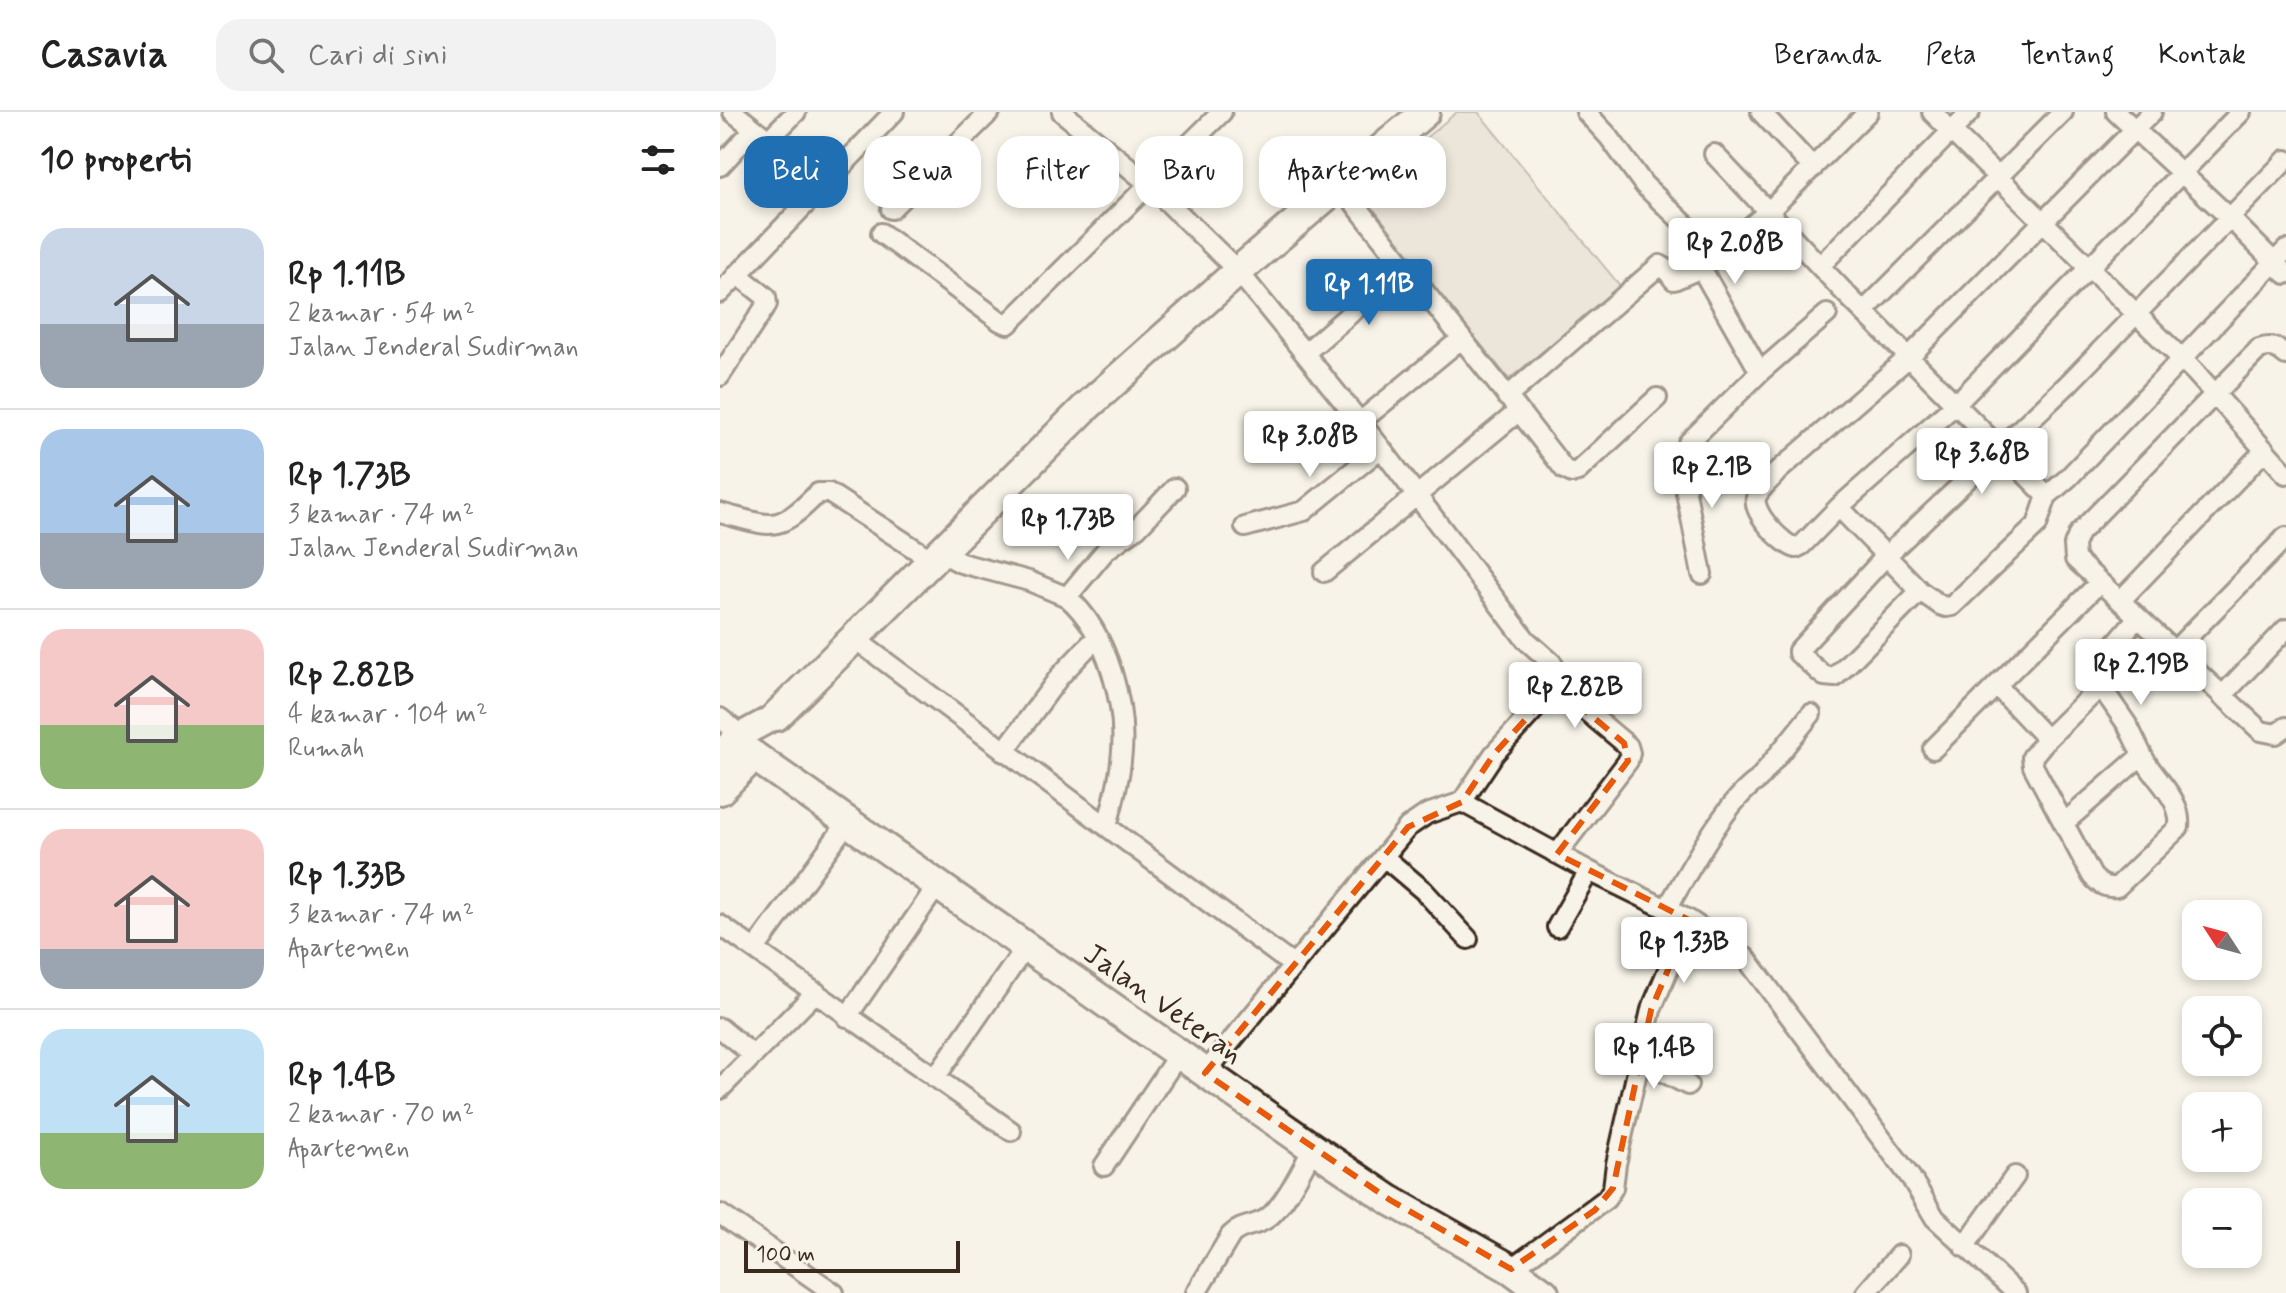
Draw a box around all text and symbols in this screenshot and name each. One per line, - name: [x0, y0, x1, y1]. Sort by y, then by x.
- search box: [216, 19, 776, 91]
- text: Casavia: [40, 31, 168, 80]
- icon: search: [244, 33, 288, 77]
- text: Cari di sini: [308, 36, 448, 75]
- text: Beranda: [1774, 37, 1881, 74]
- text: Peta: [1925, 37, 1977, 74]
- text: Tentang: [2021, 37, 2114, 74]
- text: Kontak: [2158, 37, 2246, 74]
- chip: Beli: [744, 136, 848, 208]
- chip: Sewa: [864, 136, 981, 208]
- chip: Filter: [997, 136, 1119, 208]
- chip: Baru: [1135, 136, 1243, 208]
- chip: Apartemen: [1259, 136, 1446, 208]
- text: 10 properti: [40, 138, 191, 183]
- icon: filters: [636, 138, 680, 182]
- pin: Rp 2.08B: [1652, 218, 1818, 286]
- text: Rp 2.08B: [1687, 227, 1783, 261]
- text: Rp 1.11B: [288, 252, 406, 297]
- pin: Rp 1.11B: [1286, 259, 1452, 327]
- icon: home: [104, 260, 200, 356]
- text: Rp 1.11B: [1324, 268, 1414, 302]
- text: 2 kamar · 54 m²: [288, 297, 475, 331]
- text: Jalan Jenderal Sudirman: [288, 331, 579, 365]
- pin: Rp 3.08B: [1227, 411, 1393, 479]
- text: Rp 3.08B: [1262, 420, 1358, 454]
- pin: Rp 3.68B: [1899, 428, 2065, 496]
- text: Rp 3.68B: [1935, 437, 2029, 471]
- pin: Rp 2.1B: [1638, 442, 1786, 510]
- text: Rp 2.1B: [1672, 451, 1752, 485]
- text: Rp 1.73B: [288, 453, 411, 498]
- icon: home: [104, 461, 200, 557]
- pin: Rp 1.73B: [985, 494, 1151, 562]
- text: 3 kamar · 74 m²: [288, 498, 474, 532]
- text: Rp 1.73B: [1021, 503, 1115, 537]
- text: Jalan Jenderal Sudirman: [288, 532, 579, 566]
- pin: Rp 2.19B: [2058, 639, 2224, 707]
- text: Rp 2.19B: [2093, 648, 2189, 682]
- text: Rp 2.82B: [288, 653, 414, 698]
- icon: home: [104, 661, 200, 757]
- pin: Rp 2.82B: [1492, 662, 1658, 730]
- text: Rp 2.82B: [1527, 671, 1623, 705]
- text: 4 kamar · 104 m²: [288, 698, 488, 732]
- text: Rumah: [288, 732, 364, 766]
- text: Rp 1.33B: [288, 853, 405, 898]
- icon: home: [104, 861, 200, 957]
- text: 3 kamar · 74 m²: [288, 898, 474, 932]
- north arrow: [2182, 900, 2262, 980]
- map controls: [2182, 900, 2262, 1268]
- pin: Rp 1.33B: [1601, 917, 1767, 985]
- text: Rp 1.33B: [1639, 926, 1729, 960]
- text: Apartemen: [288, 932, 410, 966]
- street label: Jalan Veteran: [1076, 935, 1251, 1074]
- button: locate: [2182, 996, 2262, 1076]
- pin: Rp 1.4B: [1580, 1023, 1728, 1091]
- text: Rp 1.4B: [1613, 1032, 1695, 1066]
- text: Rp 1.4B: [288, 1053, 395, 1098]
- icon: home: [104, 1061, 200, 1157]
- button: +: [2182, 1092, 2262, 1172]
- text: 2 kamar · 70 m²: [288, 1098, 474, 1132]
- text: Apartemen: [288, 1132, 410, 1166]
- button: −: [2182, 1188, 2262, 1268]
- scale bar: [744, 1237, 960, 1273]
- text: 100 m: [756, 1241, 815, 1269]

